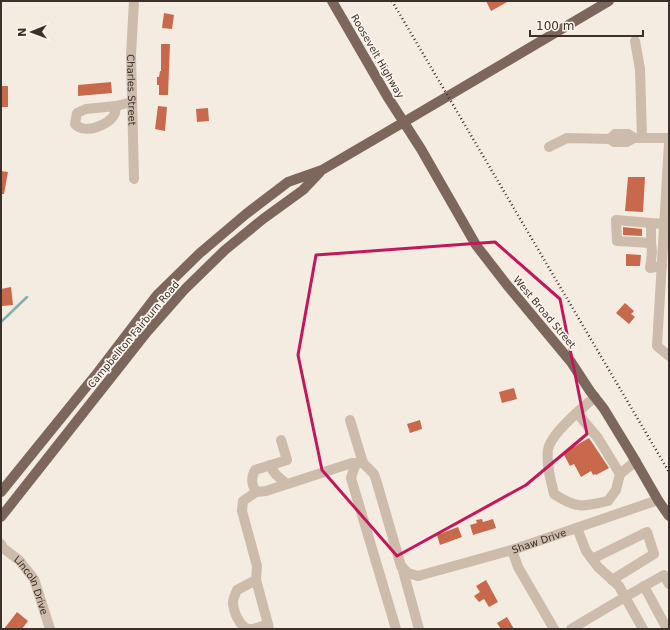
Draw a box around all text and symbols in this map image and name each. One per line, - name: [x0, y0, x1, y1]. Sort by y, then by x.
- north arrow: [12, 12, 52, 52]
- street label: Roosevelt Highway: [349, 12, 406, 100]
- scale bar: [530, 12, 643, 38]
- text: 100 m: [536, 19, 574, 33]
- text: N: [16, 27, 29, 37]
- street label: Charles Street: [125, 54, 138, 126]
- street label: West Broad Street: [511, 274, 578, 351]
- street label: Campbellton Fairburn Road: [85, 279, 181, 390]
- street label: Shaw Drive: [510, 527, 568, 556]
- street label: Lincoln Drive: [12, 554, 50, 616]

